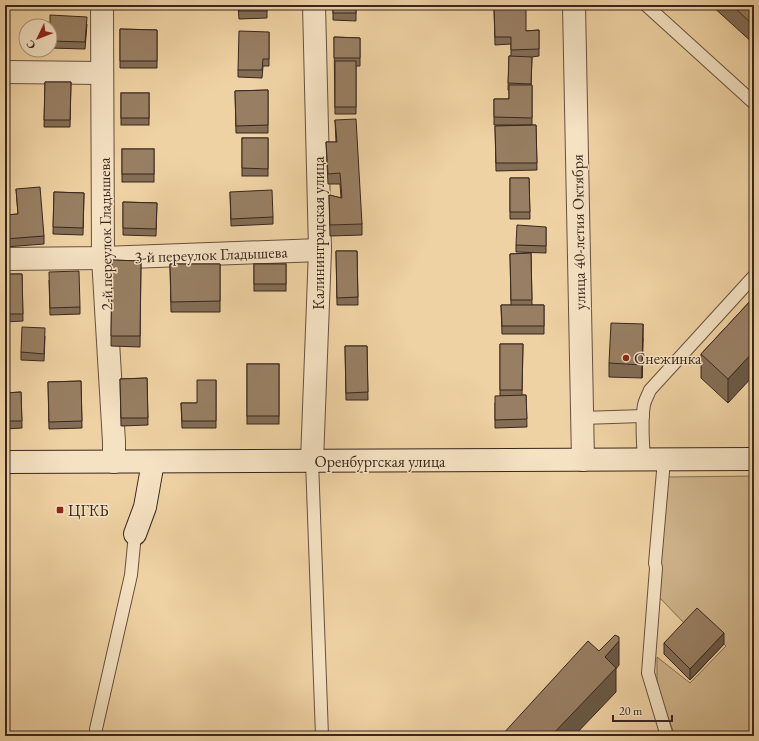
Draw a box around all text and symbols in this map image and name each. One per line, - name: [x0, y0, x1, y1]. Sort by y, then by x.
- north arrow: [18, 18, 58, 58]
- text: С: [23, 37, 38, 52]
- street label: улица 40-летия Октября: [567, 154, 590, 310]
- street label: Калининградская улица: [308, 156, 329, 310]
- street label: 2-й переулок Гладышева: [94, 157, 117, 311]
- street label: 3-й переулок Гладышева: [134, 241, 289, 268]
- place label: Снежинка: [634, 348, 702, 369]
- marker: Снежинка: [621, 353, 631, 363]
- street label: Оренбургская улица: [314, 451, 446, 472]
- place label: ЦГКБ: [68, 500, 109, 521]
- marker: ЦГКБ: [55, 505, 65, 515]
- scale bar: [613, 697, 672, 723]
- text: 20 m: [619, 703, 643, 719]

